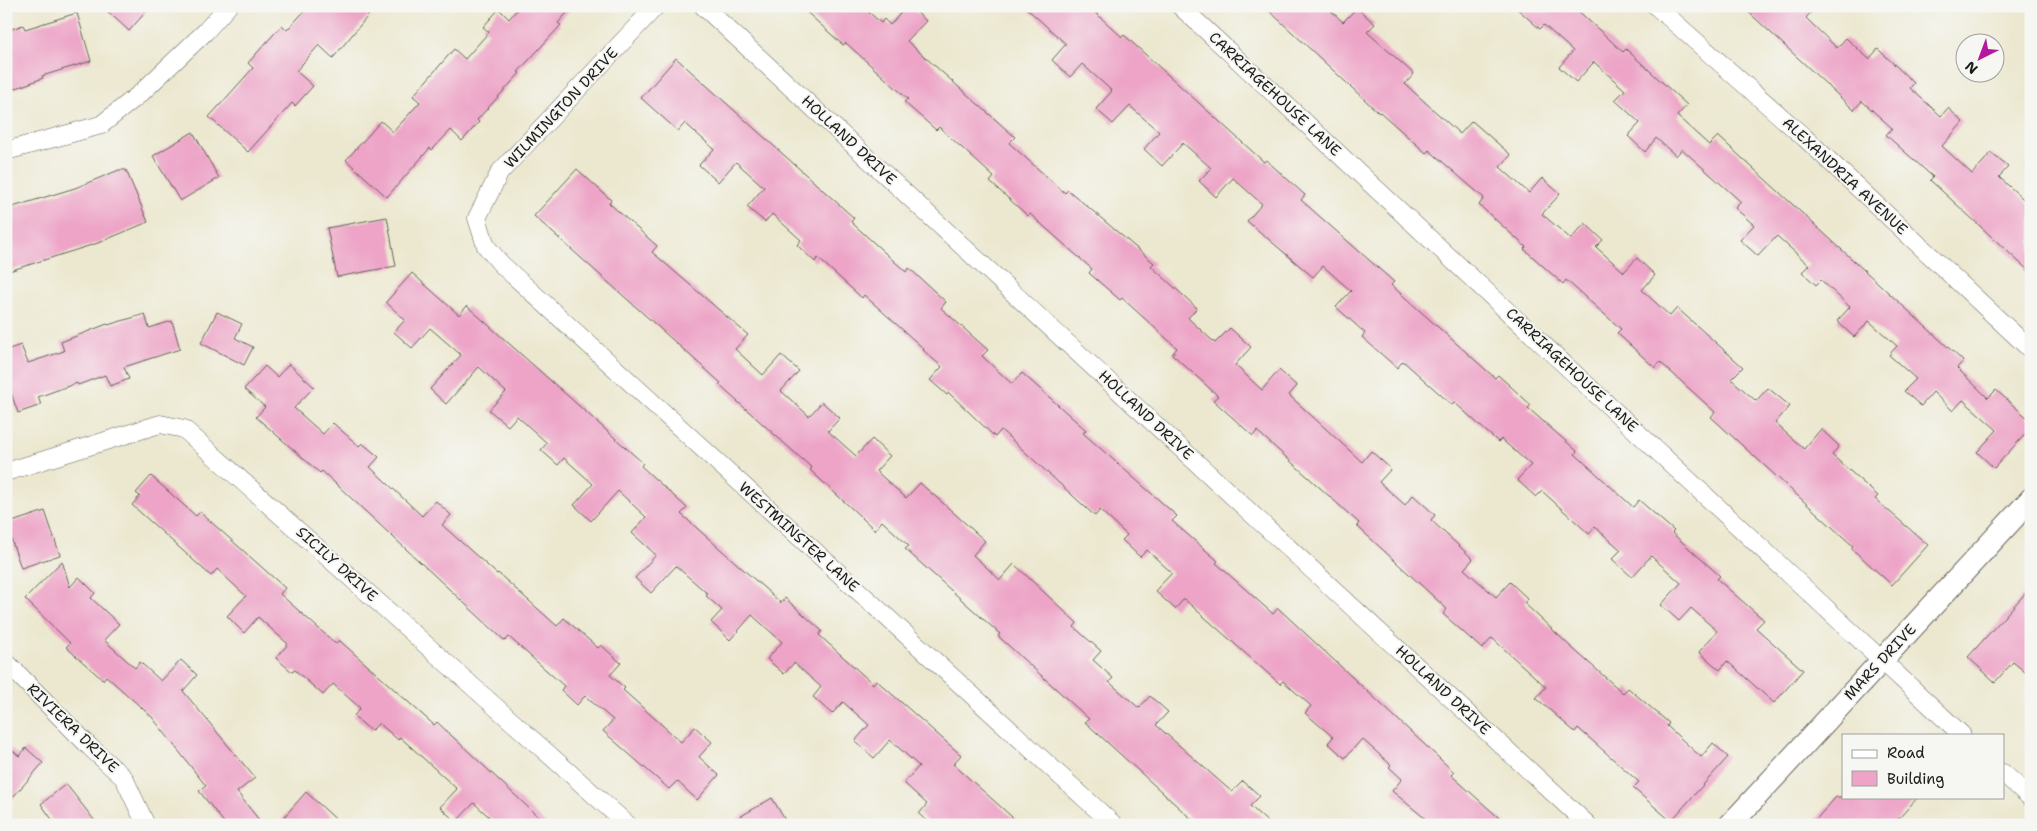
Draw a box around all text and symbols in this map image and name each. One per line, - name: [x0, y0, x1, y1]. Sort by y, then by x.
- street label: CARRIAGEHOUSE LANE: [1205, 27, 1345, 161]
- north arrow: [1954, 32, 2004, 82]
- street label: WILMINGTON DRIVE: [500, 43, 622, 173]
- text: N: [1961, 57, 1981, 78]
- street label: HOLLAND DRIVE: [797, 91, 901, 189]
- street label: ALEXANDRIA AVENUE: [1778, 113, 1912, 239]
- street label: CARRIAGEHOUSE LANE: [1502, 303, 1642, 437]
- street label: HOLLAND DRIVE: [1094, 366, 1198, 464]
- street label: WESTMINSTER LANE: [734, 477, 864, 597]
- street label: SICILY DRIVE: [292, 522, 382, 606]
- street label: MARS DRIVE: [1840, 620, 1920, 704]
- street label: HOLLAND DRIVE: [1391, 641, 1495, 739]
- street label: RIVIERA DRIVE: [23, 679, 123, 777]
- legend: [1842, 734, 2004, 798]
- text: Road: [1887, 743, 1925, 763]
- text: Building: [1887, 769, 1944, 789]

